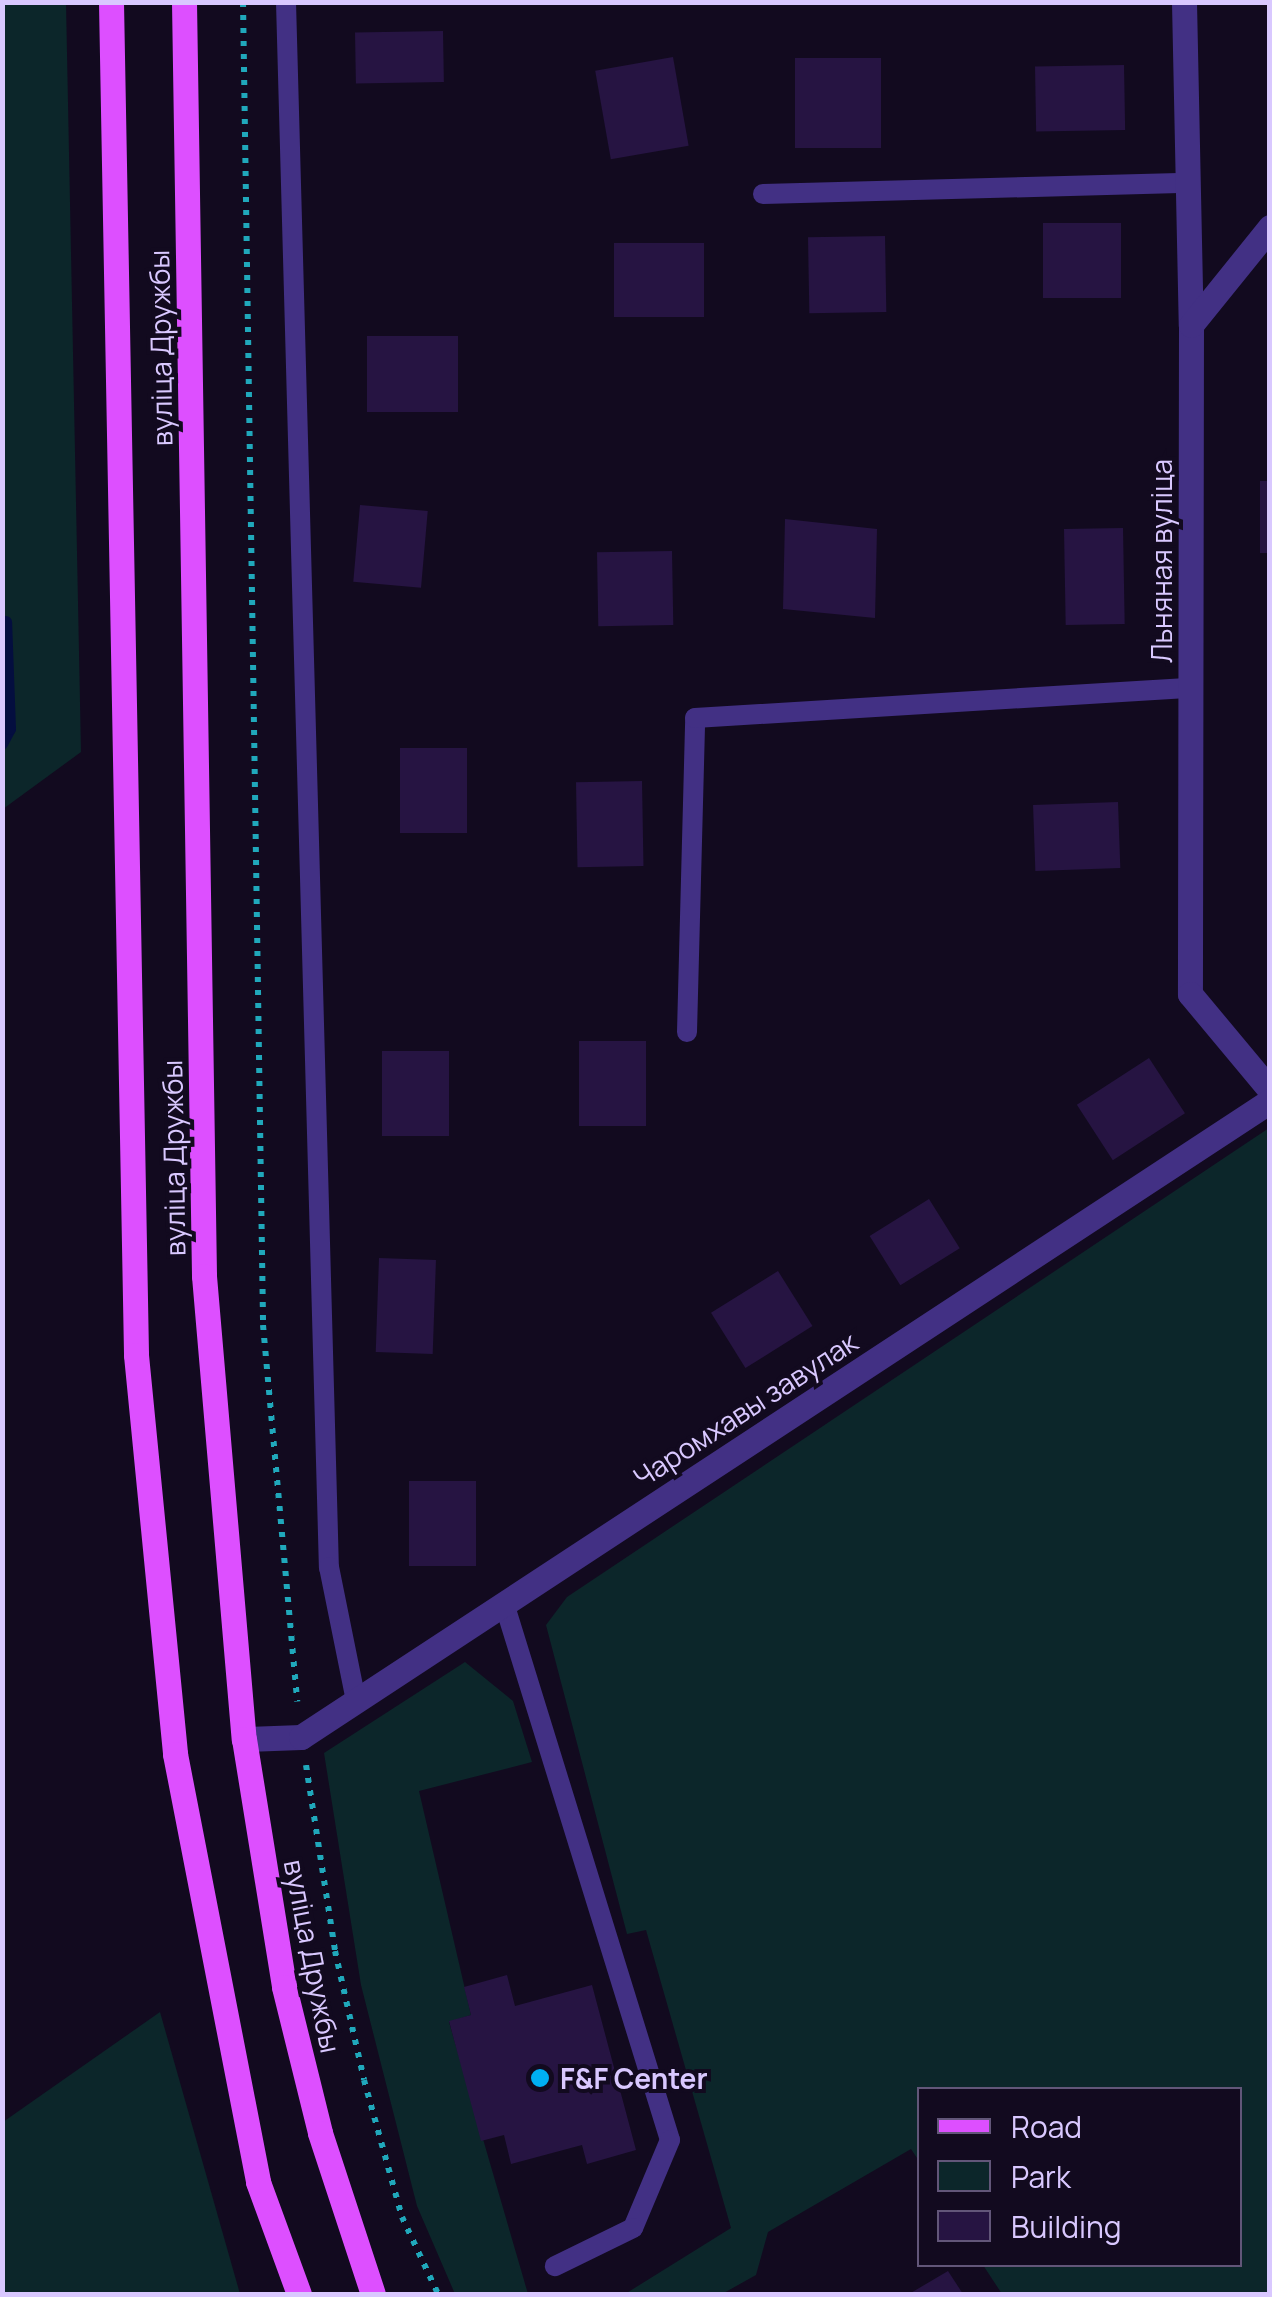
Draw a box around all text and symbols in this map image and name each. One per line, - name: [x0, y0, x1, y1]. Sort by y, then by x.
- street label: вуліца Дружбы: [141, 250, 179, 446]
- street label: Льняная вуліца: [1144, 459, 1178, 663]
- street label: вуліца Дружбы: [154, 1060, 192, 1256]
- street label: Чаромхавы завулак: [627, 1324, 863, 1494]
- street label: вуліца Дружбы: [278, 1856, 348, 2056]
- place label: F&F Center: [560, 2061, 708, 2095]
- marker: F&F Center: [529, 2067, 551, 2089]
- legend: [917, 2087, 1242, 2267]
- text: Road: [1011, 2106, 1082, 2147]
- text: Park: [1011, 2156, 1071, 2197]
- text: Building: [1011, 2206, 1122, 2247]

